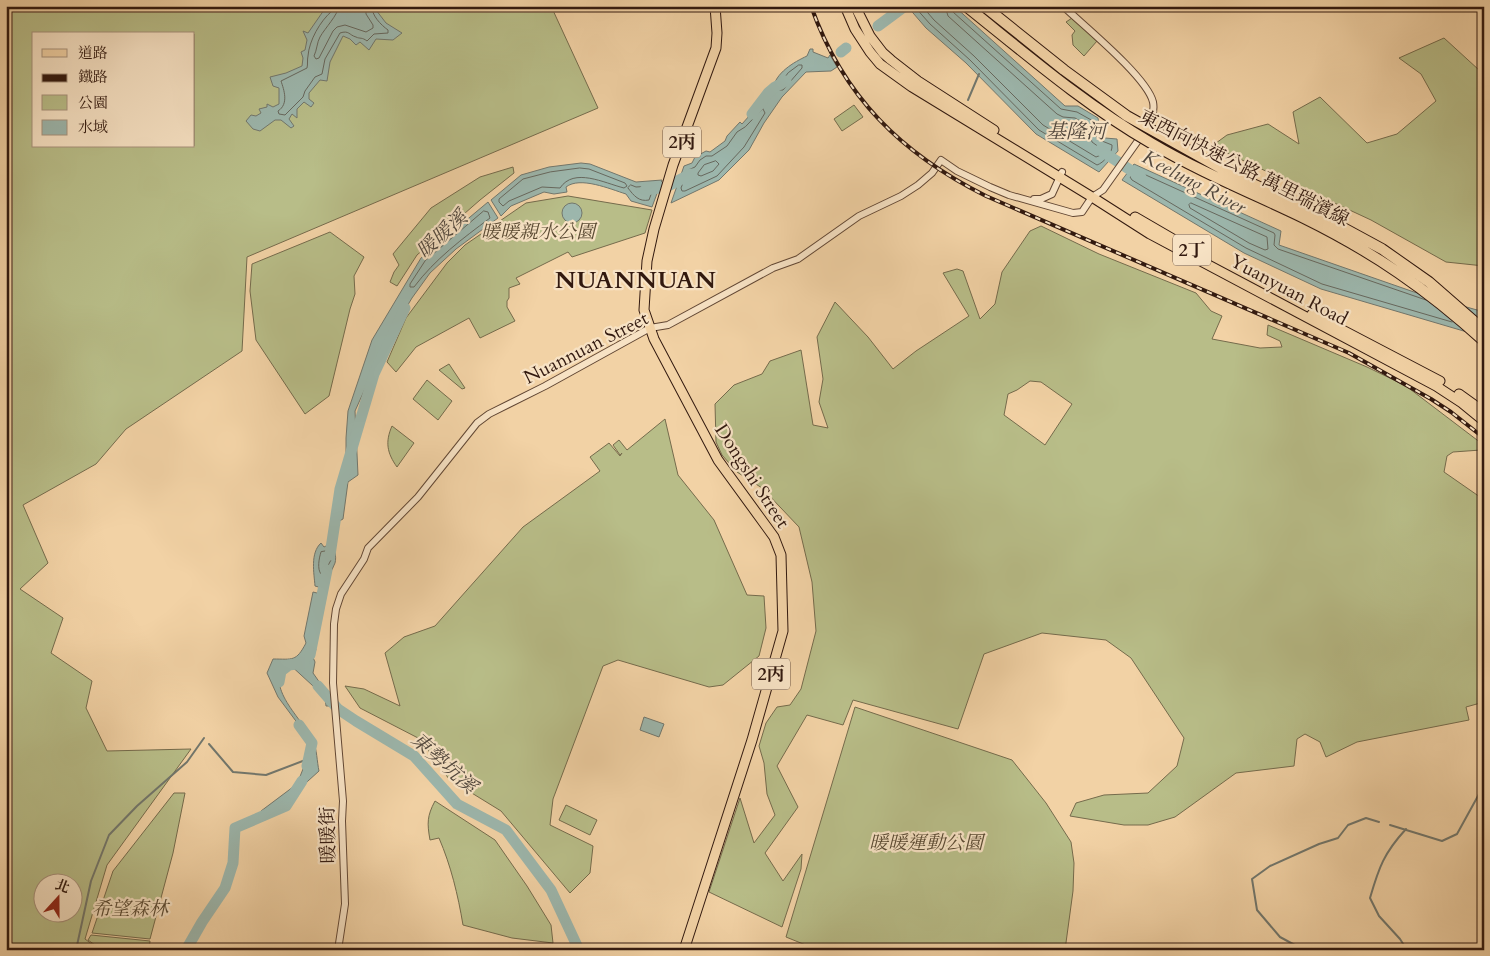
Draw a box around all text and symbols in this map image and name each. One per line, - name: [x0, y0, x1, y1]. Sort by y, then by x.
- legend: [32, 32, 195, 148]
- text: 道路: [78, 43, 108, 63]
- text: 鐵路: [78, 67, 108, 87]
- text: 公園: [78, 93, 108, 113]
- street label: 東西向快速公路 萬里瑞濱線: [1134, 104, 1354, 232]
- text: 水域: [78, 117, 108, 137]
- water label: 基隆河: [1046, 118, 1109, 145]
- road number: 2丙: [663, 126, 701, 158]
- water label: Keelung River: [1137, 143, 1252, 221]
- water label: 暖暖溪: [411, 203, 475, 264]
- park label: 暖暖親水公園: [481, 219, 598, 245]
- road number: 2丁: [1173, 234, 1211, 266]
- street label: Yuanyuan Road: [1226, 248, 1352, 332]
- district label: NUANNUAN: [555, 264, 717, 297]
- street label: Nuannuan Street: [519, 305, 653, 391]
- street label: Dongshi Street: [708, 419, 796, 533]
- road number: 2丙: [752, 659, 790, 690]
- water label: 東勢坑溪: [405, 726, 484, 801]
- street label: 暖暖街: [315, 806, 341, 864]
- park label: 暖暖運動公園: [869, 830, 986, 856]
- north arrow: [32, 874, 82, 924]
- text: 北: [53, 875, 72, 898]
- park label: 希望森林: [92, 896, 171, 922]

